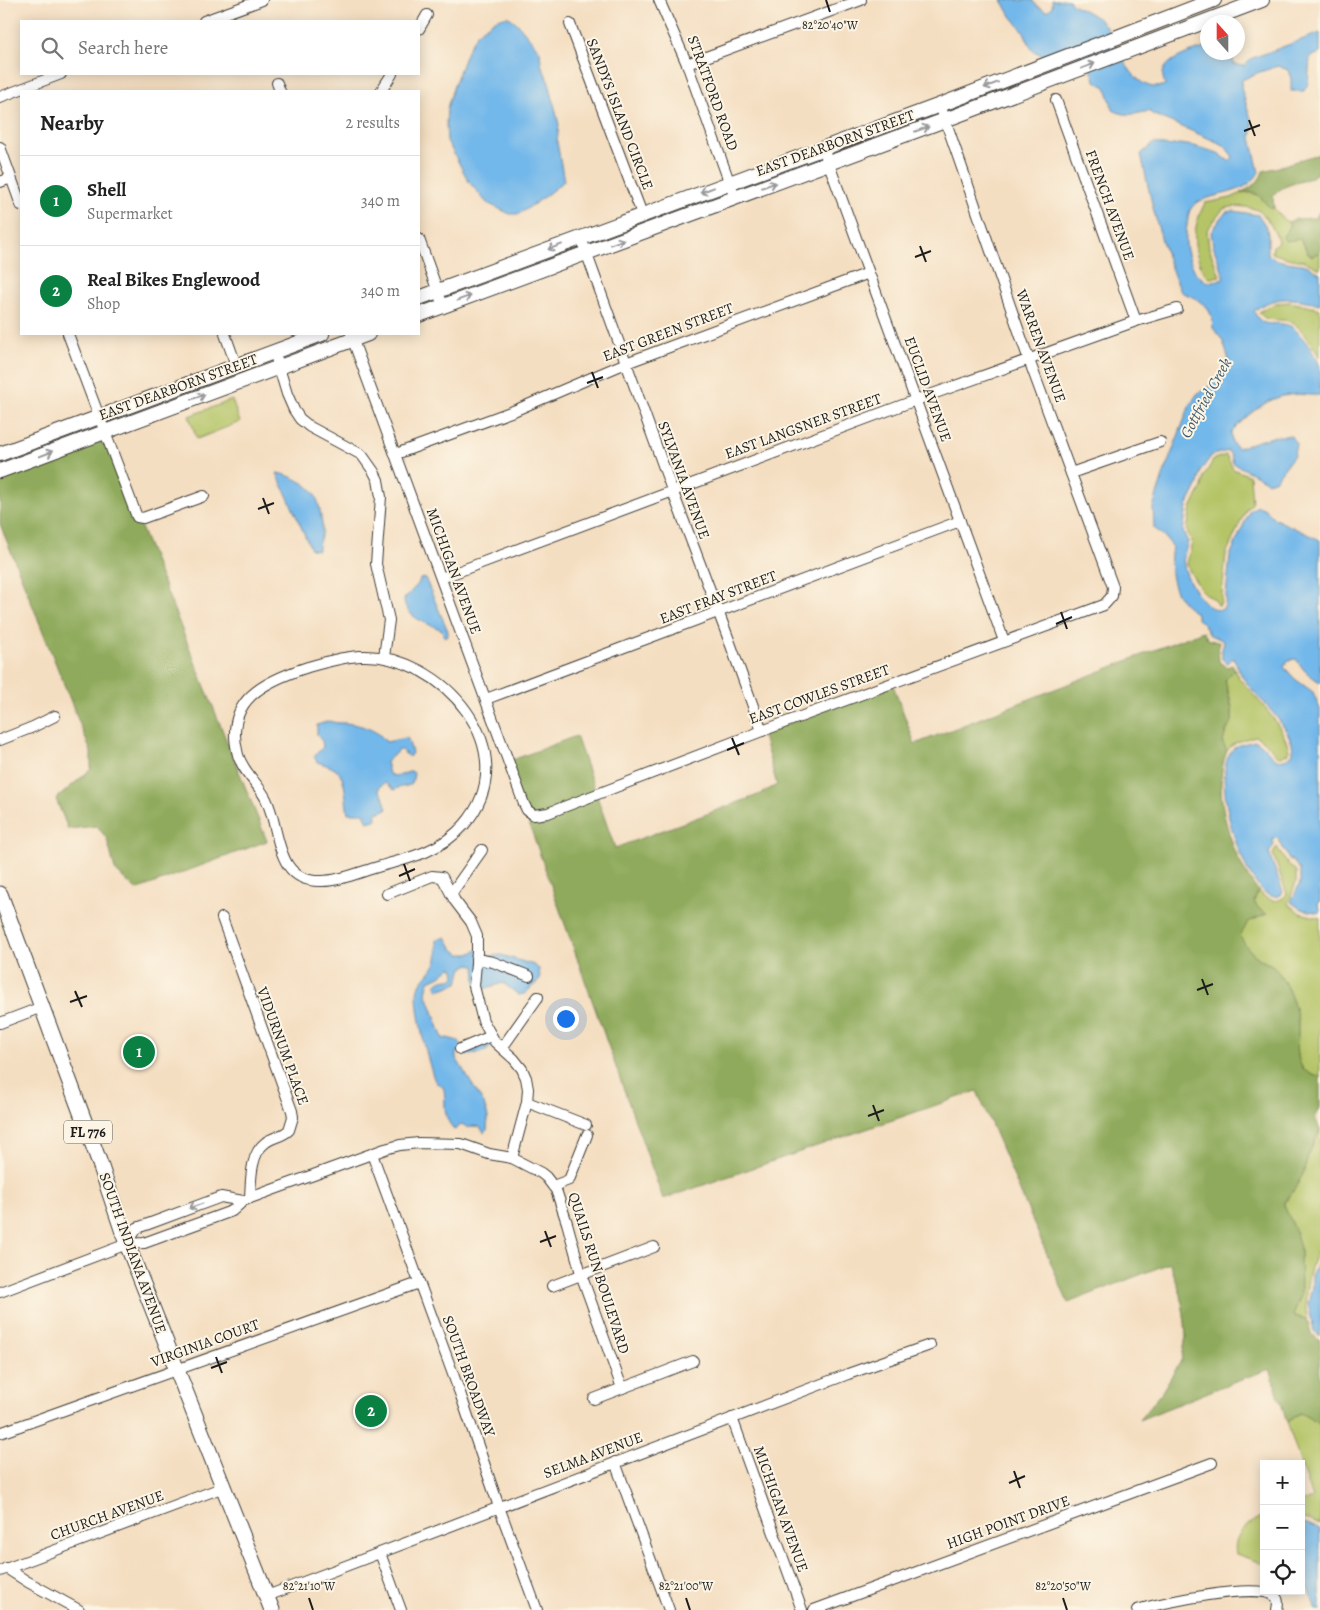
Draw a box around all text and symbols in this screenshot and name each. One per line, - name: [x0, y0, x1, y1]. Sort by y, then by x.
- north arrow: [1200, 15, 1245, 60]
- text: 82°20'40"W: [802, 17, 859, 33]
- search box: [20, 20, 420, 75]
- street label: STRATFORD ROAD: [683, 33, 743, 153]
- icon: search: [38, 34, 66, 62]
- text: Search here: [78, 35, 168, 61]
- street label: SANDYS ISLAND CIRCLE: [582, 35, 658, 193]
- one-way arrow: [1079, 61, 1095, 70]
- one-way arrow: [983, 82, 998, 91]
- street label: EAST DEARBORN STREET: [753, 105, 918, 181]
- text: Nearby: [40, 109, 103, 137]
- text: 2 results: [345, 112, 400, 134]
- one-way arrow: [913, 124, 929, 133]
- street label: FRENCH AVENUE: [1081, 147, 1139, 263]
- text: Shell: [87, 177, 126, 203]
- one-way arrow: [761, 180, 776, 189]
- one-way arrow: [700, 186, 715, 195]
- text: 1: [53, 190, 59, 212]
- text: 340 m: [361, 190, 400, 212]
- text: Supermarket: [87, 203, 173, 225]
- one-way arrow: [609, 237, 624, 246]
- one-way arrow: [547, 243, 563, 252]
- text: Real Bikes Englewood: [87, 267, 260, 293]
- text: 2: [52, 280, 60, 302]
- text: 340 m: [361, 280, 400, 302]
- street label: WARREN AVENUE: [1011, 286, 1071, 405]
- text: Shop: [87, 293, 120, 315]
- one-way arrow: [456, 293, 472, 302]
- street label: EAST GREEN STREET: [600, 298, 737, 366]
- street label: EUCLID AVENUE: [900, 334, 956, 444]
- street label: EAST DEARBORN STREET: [96, 349, 261, 425]
- water label: Gottfried Creek: [1175, 354, 1237, 442]
- street label: EAST LANGSNER STREET: [722, 388, 885, 464]
- one-way arrow: [190, 392, 205, 401]
- street label: SYLVANIA AVENUE: [653, 418, 715, 542]
- one-way arrow: [37, 449, 53, 458]
- street label: MICHIGAN AVENUE: [422, 505, 486, 637]
- street label: EAST FRAY STREET: [657, 565, 780, 629]
- street label: EAST COWLES STREET: [746, 659, 893, 729]
- street label: VIDURNUM PLACE: [252, 983, 314, 1108]
- your location: [553, 1006, 579, 1032]
- pin: 1: [123, 1033, 155, 1071]
- road number: FL 776: [64, 1120, 112, 1144]
- street label: SOUTH INDIANA AVENUE: [95, 1170, 171, 1336]
- street label: QUAILS RUN BOULEVARD: [563, 1190, 635, 1356]
- one-way arrow: [189, 1202, 204, 1211]
- street label: SOUTH BROADWAY: [438, 1313, 501, 1440]
- street label: VIRGINIA COURT: [147, 1314, 263, 1372]
- pin: 2: [355, 1392, 387, 1430]
- street label: SELMA AVENUE: [540, 1427, 646, 1483]
- street label: MICHIGAN AVENUE: [749, 1443, 813, 1575]
- map controls: [1260, 1460, 1305, 1595]
- button: +: [1260, 1460, 1305, 1505]
- street label: CHURCH AVENUE: [47, 1485, 167, 1545]
- street label: HIGH POINT DRIVE: [944, 1490, 1072, 1554]
- button: −: [1260, 1505, 1305, 1550]
- button: locate: [1260, 1550, 1305, 1595]
- text: 82°21'10"W: [283, 1578, 336, 1594]
- text: 82°21'00"W: [659, 1578, 714, 1594]
- text: 82°20'50"W: [1035, 1578, 1092, 1594]

